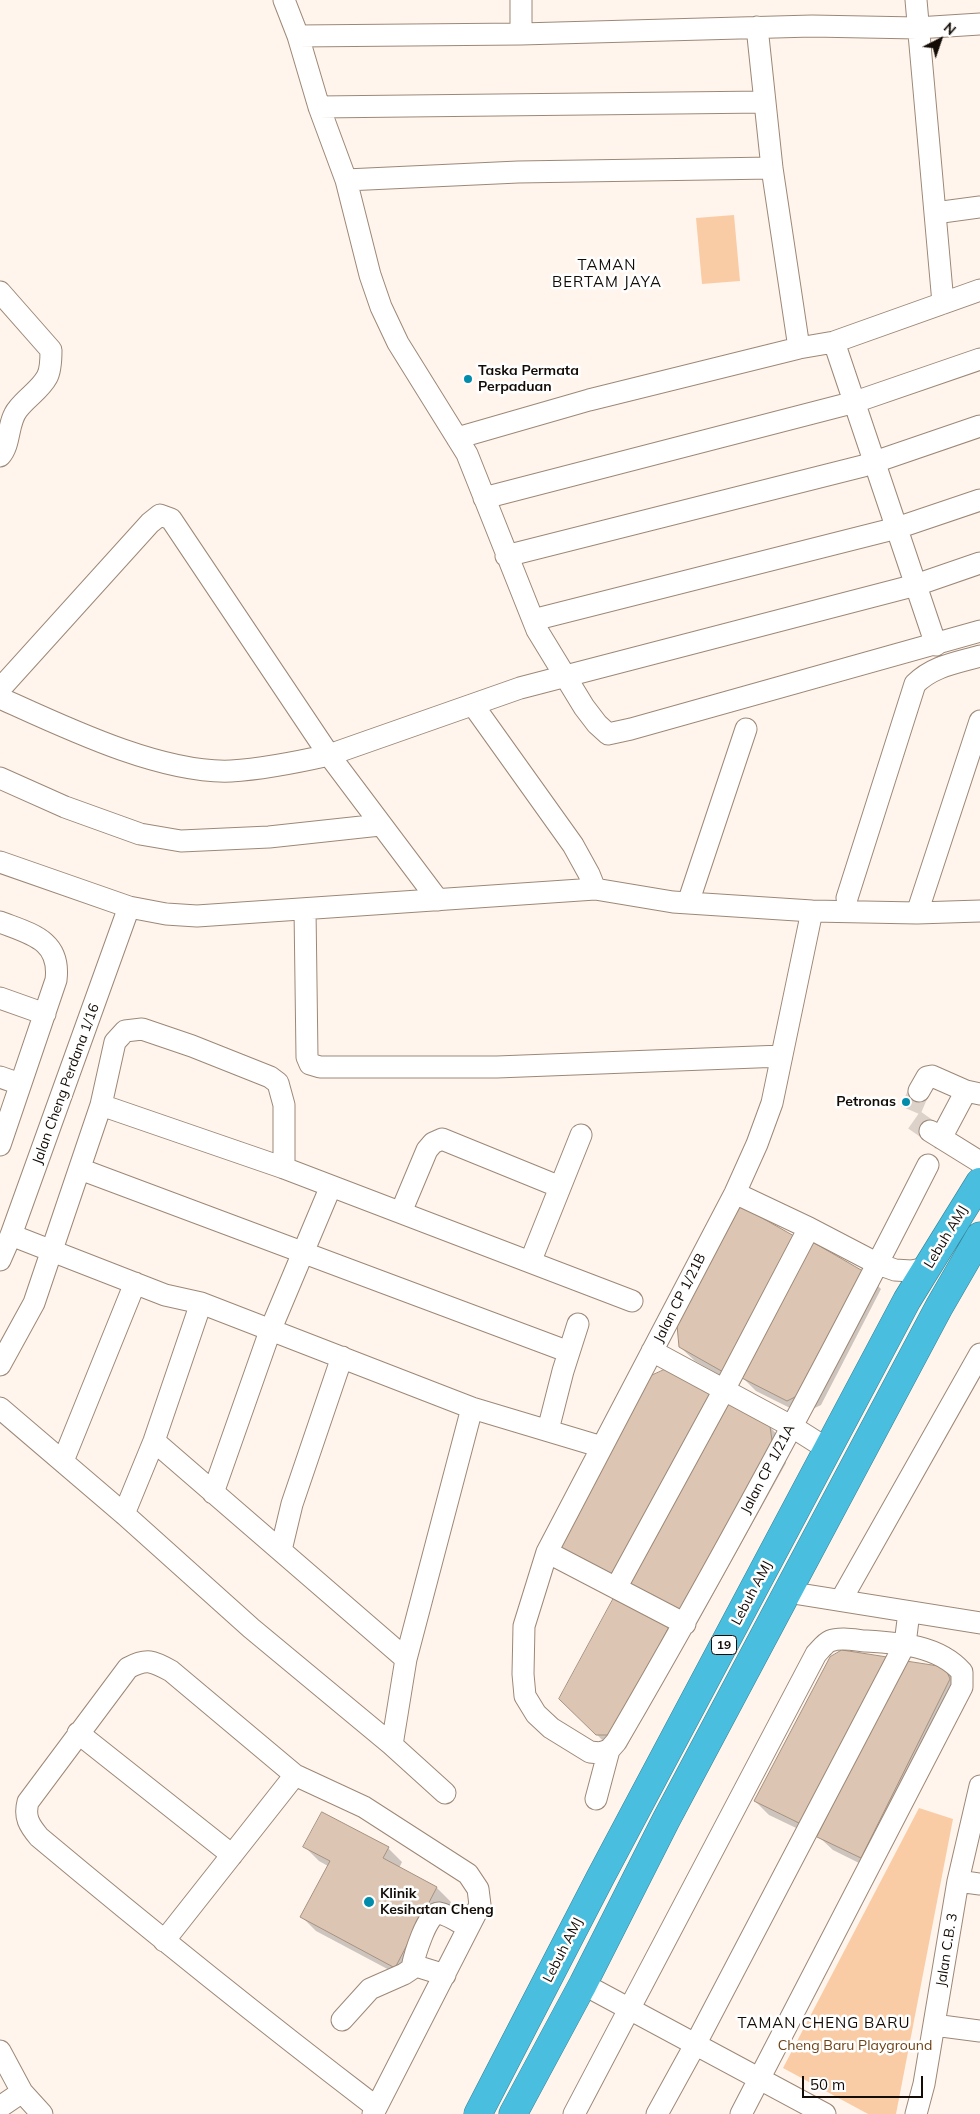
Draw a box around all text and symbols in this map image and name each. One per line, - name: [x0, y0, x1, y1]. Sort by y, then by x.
- north arrow: [915, 15, 965, 65]
- text: N: [940, 18, 960, 39]
- district label: TAMAN BERTAM JAYA: [551, 256, 663, 291]
- place label: Taska Permata Perpaduan: [478, 363, 579, 396]
- marker: Taska Permata Perpaduan: [462, 373, 474, 385]
- street label: Jalan Cheng Perdana 1/16: [29, 1001, 103, 1167]
- place label: Petronas: [836, 1094, 896, 1110]
- marker: Petronas: [900, 1096, 912, 1108]
- street label: Lebuh AMJ: [921, 1202, 971, 1272]
- street label: Jalan CP 1/21B: [650, 1251, 710, 1345]
- street label: Jalan CP 1/21A: [737, 1422, 799, 1516]
- street label: Lebuh AMJ: [728, 1558, 776, 1628]
- road number: 19: [712, 1636, 736, 1654]
- place label: Klinik Kesihatan Cheng: [380, 1886, 494, 1918]
- marker: Klinik Kesihatan Cheng: [362, 1895, 376, 1909]
- street label: Jalan C.B. 3: [933, 1912, 961, 1988]
- street label: Lebuh AMJ: [540, 1915, 586, 1985]
- district label: TAMAN CHENG BARU: [735, 2014, 913, 2032]
- park label: Cheng Baru Playground: [778, 2038, 932, 2054]
- scale bar: [805, 2066, 926, 2098]
- text: 50 m: [810, 2075, 845, 2094]

